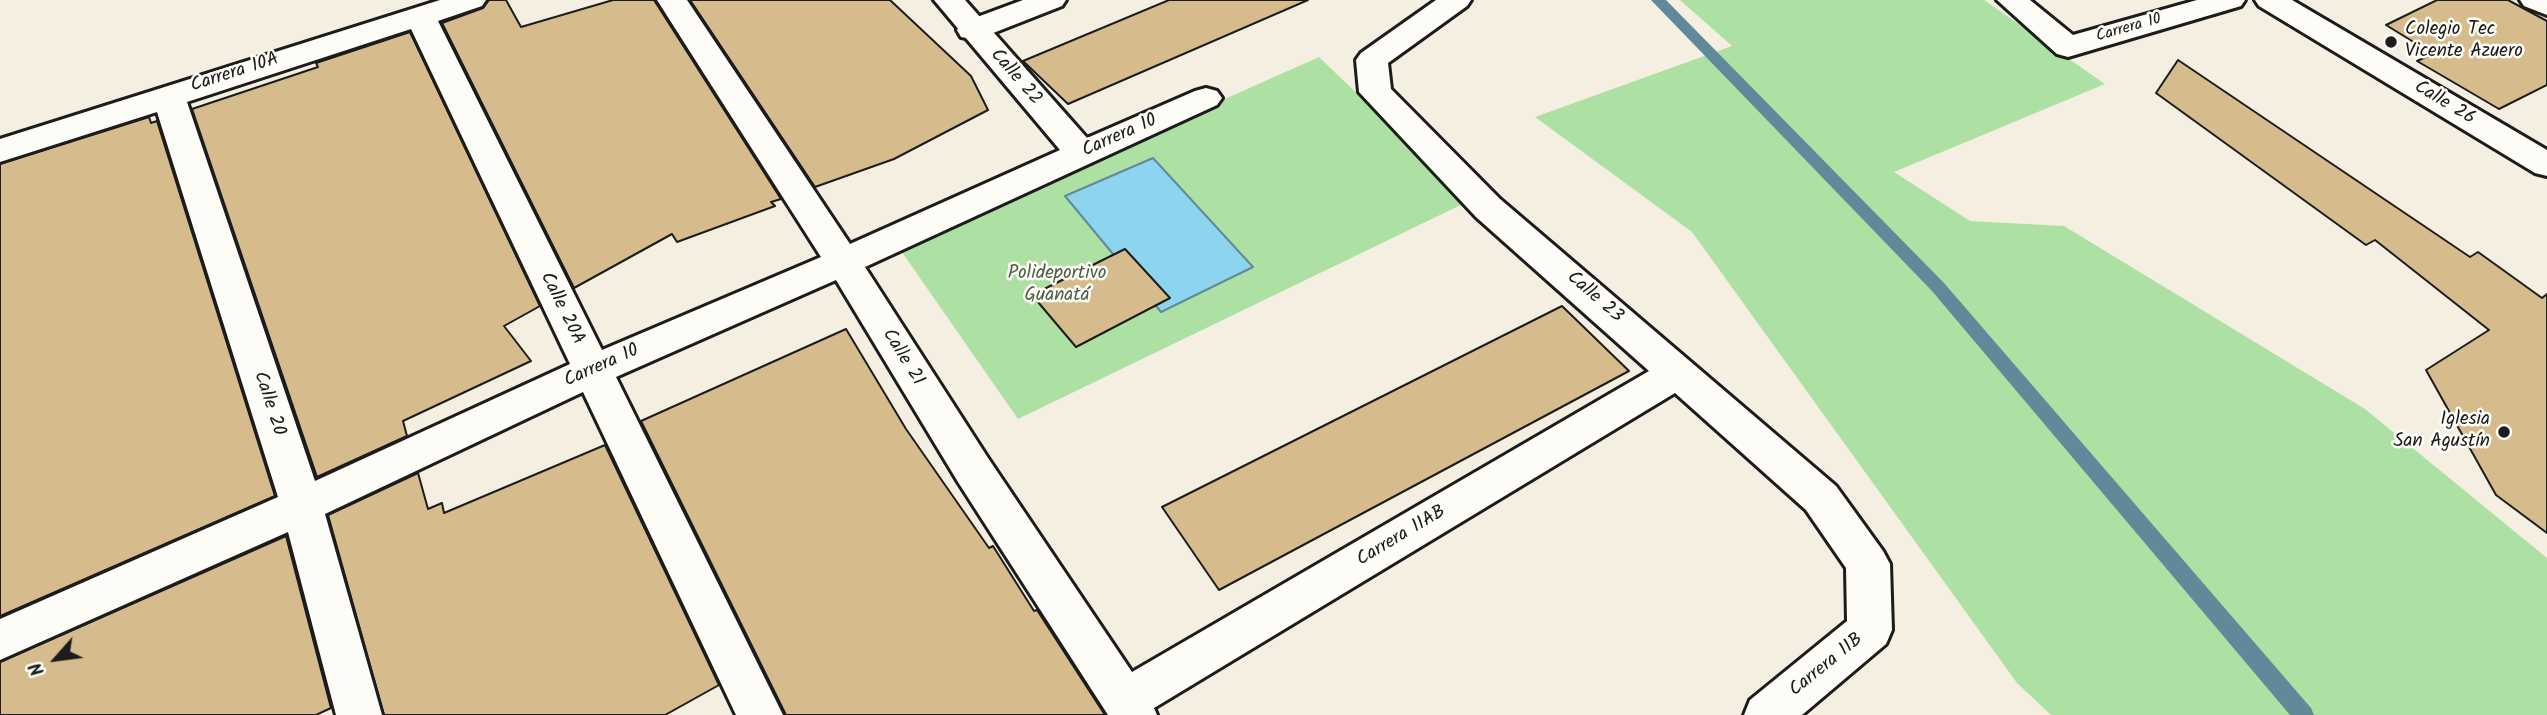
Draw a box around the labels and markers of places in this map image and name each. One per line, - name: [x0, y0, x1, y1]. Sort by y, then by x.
- place label: Colegio Tec Vicente Azuero: [2405, 20, 2523, 64]
- marker: Colegio Tec Vicente Azuero: [2383, 34, 2399, 50]
- place label: Iglesia San Agustín: [2393, 410, 2490, 454]
- marker: Iglesia San Agustín: [2496, 424, 2512, 440]

